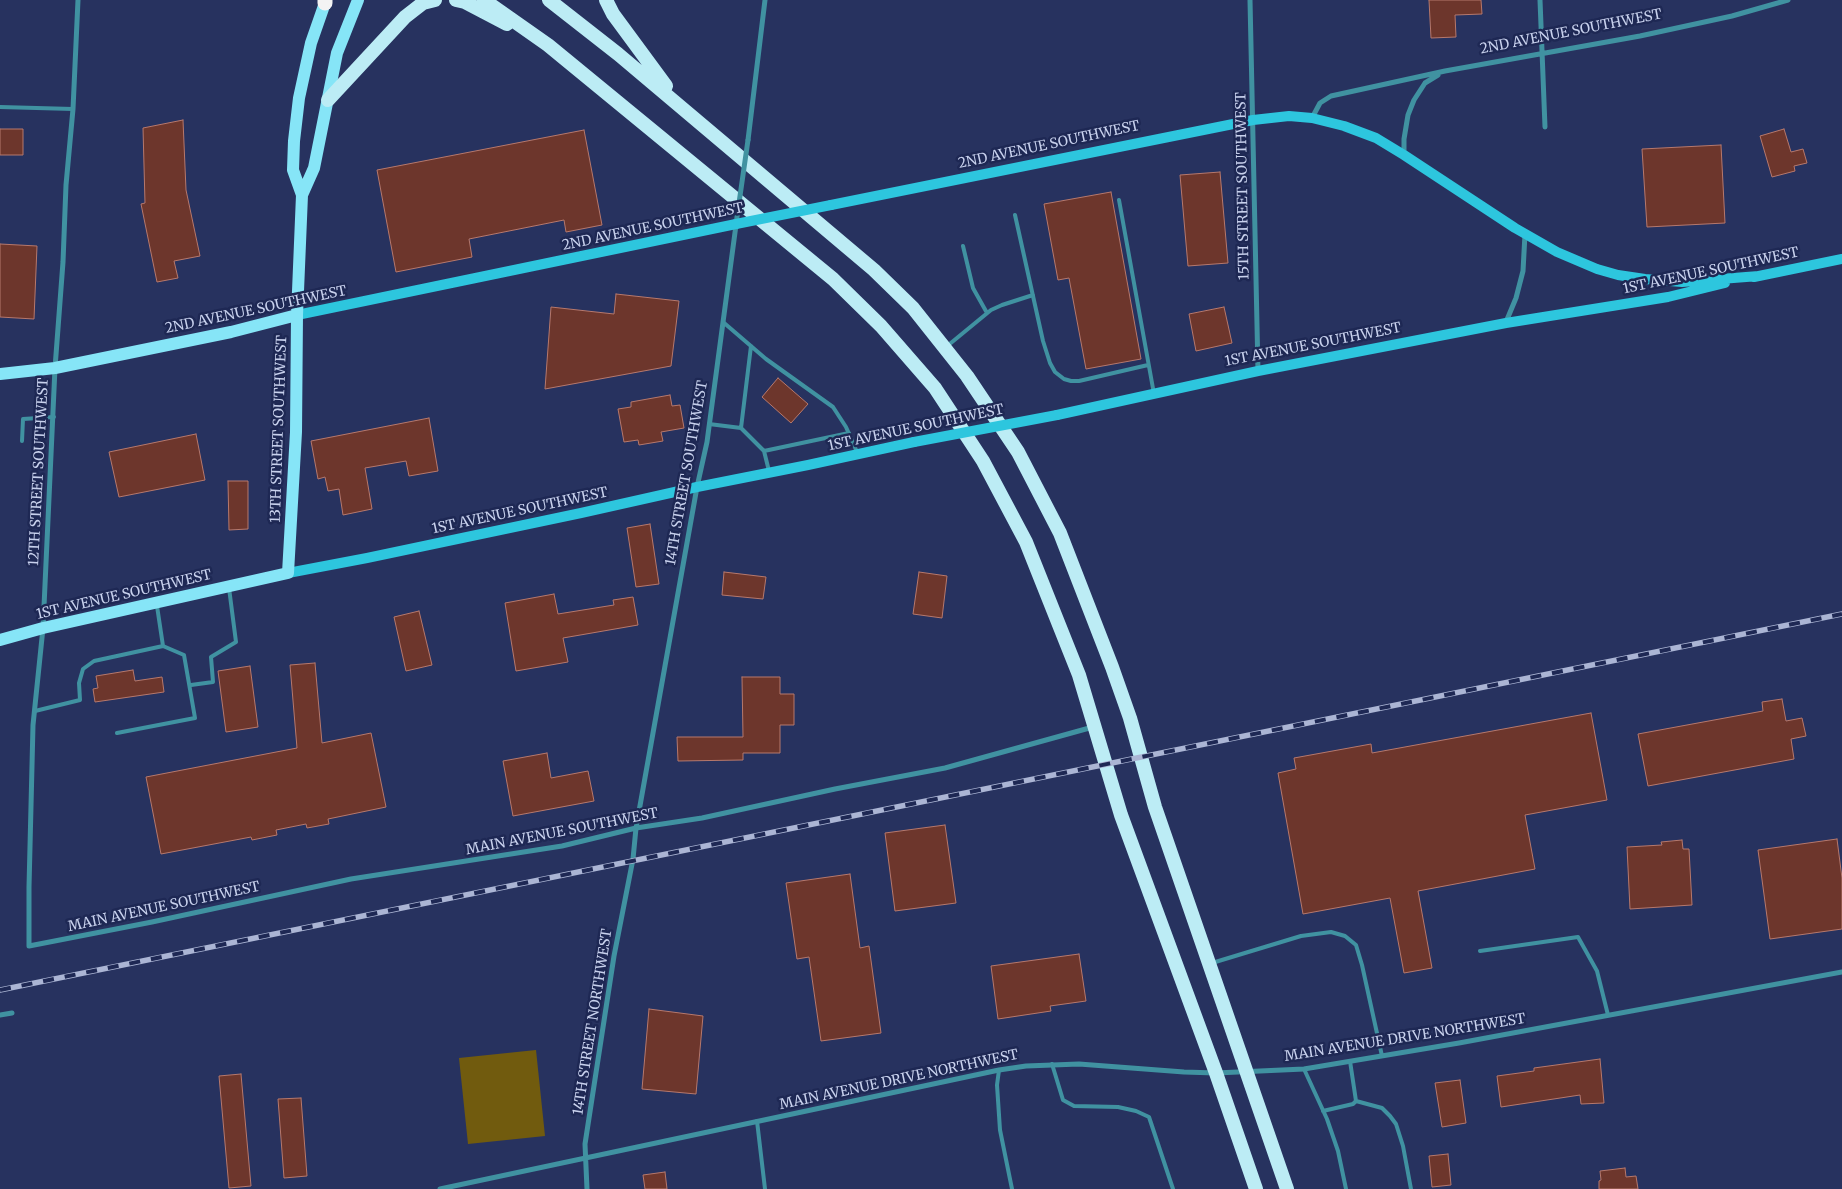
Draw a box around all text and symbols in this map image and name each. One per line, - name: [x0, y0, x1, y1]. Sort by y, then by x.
- street label: 2ND AVENUE SOUTHWEST: [1479, 6, 1663, 58]
- street label: 15TH STREET SOUTHWEST: [1233, 92, 1253, 280]
- street label: 2ND AVENUE SOUTHWEST: [957, 118, 1141, 172]
- street label: 2ND AVENUE SOUTHWEST: [561, 200, 745, 254]
- street label: 1ST AVENUE SOUTHWEST: [1621, 244, 1801, 298]
- street label: 2ND AVENUE SOUTHWEST: [164, 283, 348, 337]
- street label: 1ST AVENUE SOUTHWEST: [1223, 320, 1403, 370]
- street label: 13TH STREET SOUTHWEST: [267, 335, 291, 523]
- street label: 12TH STREET SOUTHWEST: [26, 377, 52, 567]
- street label: 14TH STREET SOUTHWEST: [662, 379, 712, 567]
- street label: 1ST AVENUE SOUTHWEST: [826, 401, 1006, 455]
- street label: 1ST AVENUE SOUTHWEST: [430, 484, 610, 538]
- street label: 1ST AVENUE SOUTHWEST: [35, 567, 213, 623]
- street label: MAIN AVENUE SOUTHWEST: [464, 805, 660, 859]
- street label: MAIN AVENUE SOUTHWEST: [67, 878, 261, 936]
- street label: 14TH STREET NORTHWEST: [570, 928, 616, 1116]
- street label: MAIN AVENUE DRIVE NORTHWEST: [1283, 1011, 1527, 1065]
- street label: MAIN AVENUE DRIVE NORTHWEST: [778, 1046, 1020, 1114]

